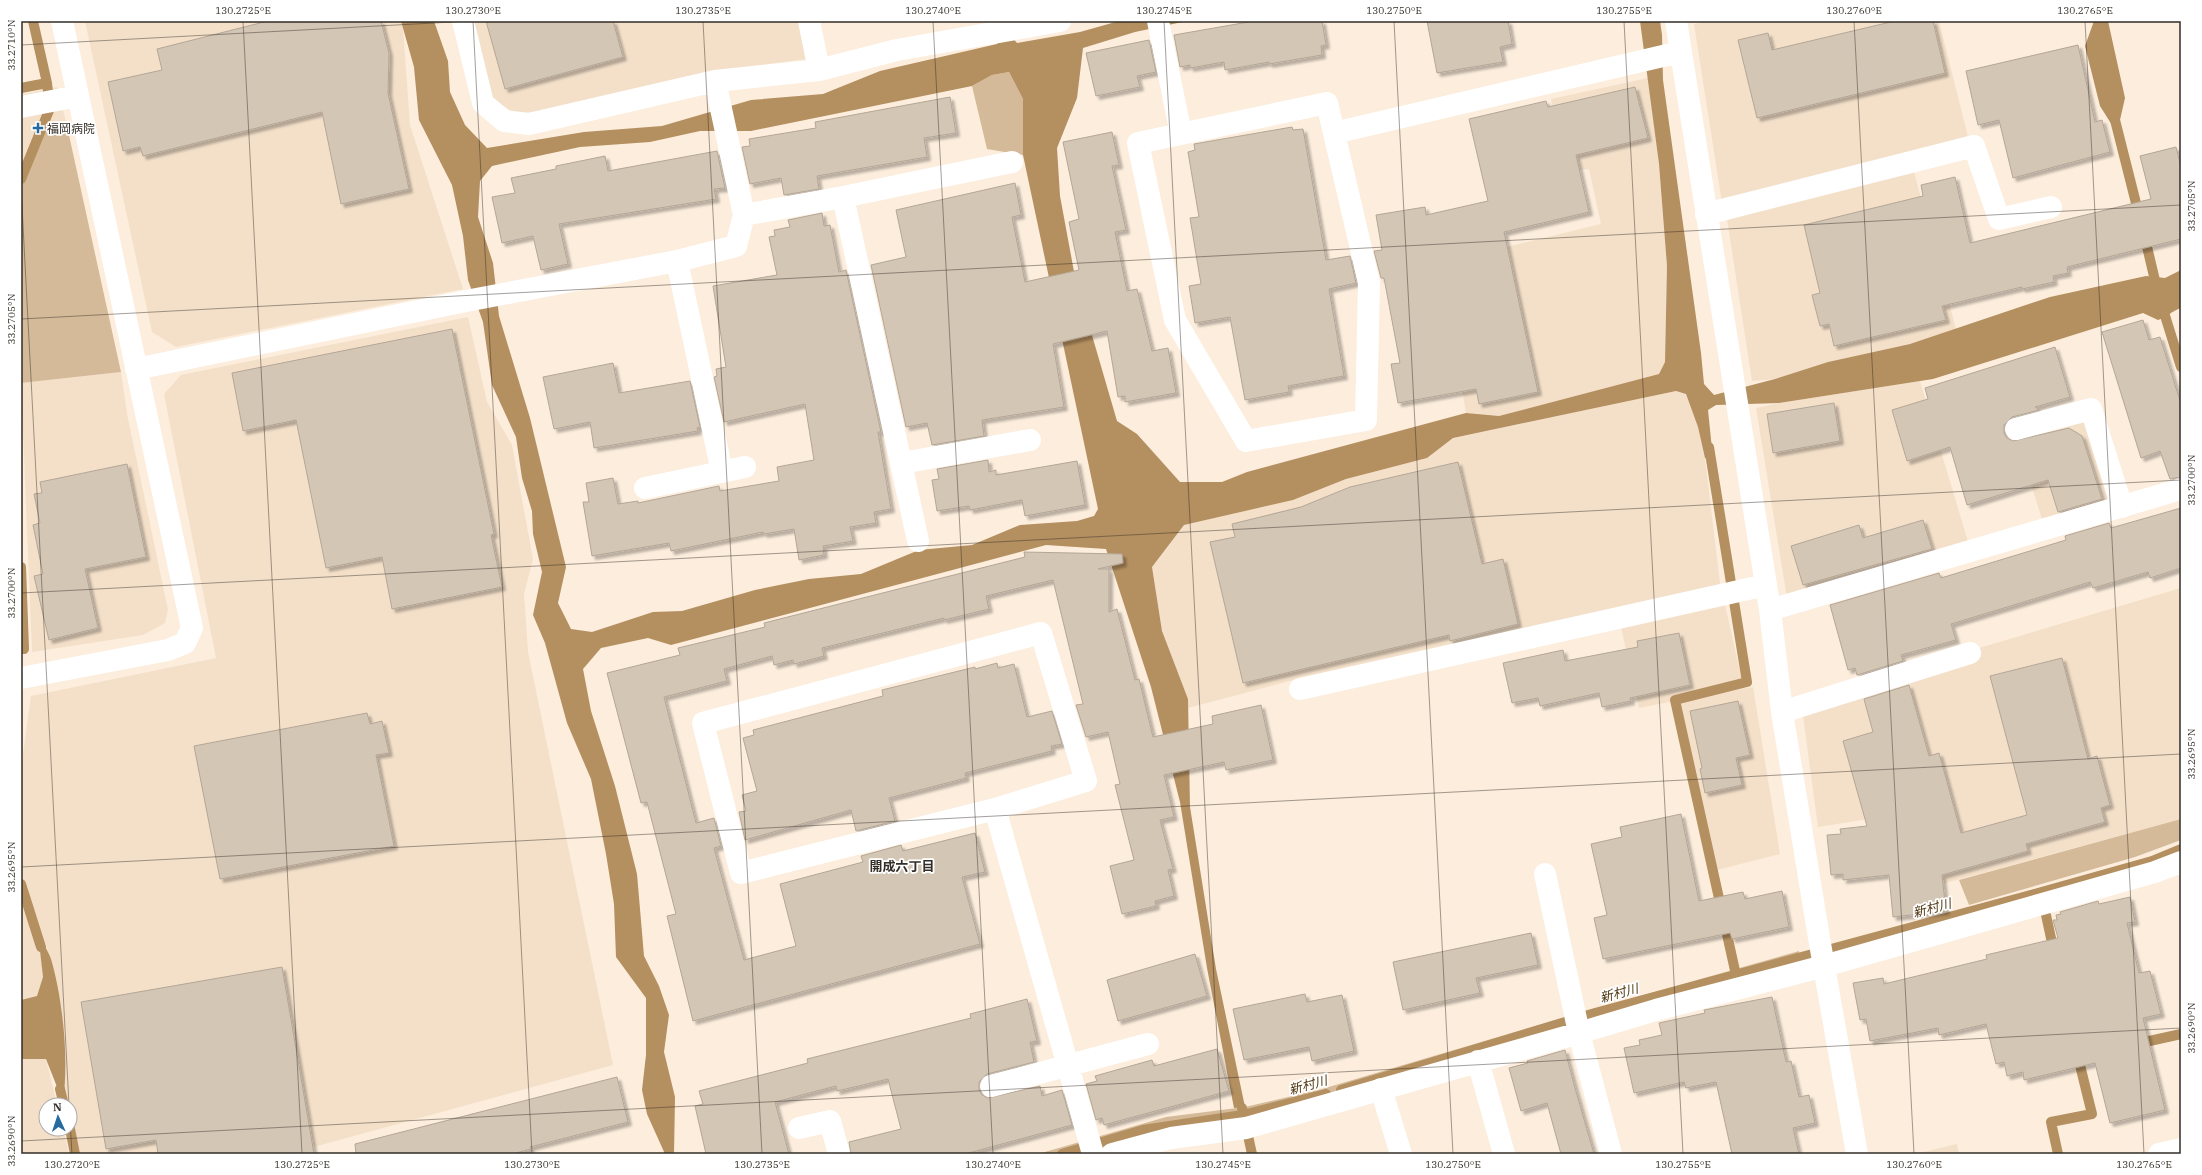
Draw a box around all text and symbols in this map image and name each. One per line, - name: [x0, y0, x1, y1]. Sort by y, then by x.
- text: 130.2725°E: [215, 4, 271, 17]
- text: 130.2730°E: [445, 4, 501, 17]
- text: 130.2735°E: [675, 4, 731, 17]
- text: 130.2740°E: [905, 4, 961, 17]
- text: 130.2745°E: [1136, 4, 1192, 17]
- text: 130.2750°E: [1366, 4, 1422, 17]
- text: 130.2755°E: [1596, 4, 1652, 17]
- text: 130.2760°E: [1826, 4, 1882, 17]
- text: 130.2765°E: [2057, 4, 2113, 17]
- text: 33.2710°N: [5, 19, 18, 71]
- place label: 福岡病院: [47, 121, 95, 136]
- marker: 福岡病院: [32, 122, 44, 134]
- text: 33.2705°N: [2185, 180, 2198, 232]
- text: 33.2705°N: [5, 293, 18, 345]
- text: 33.2700°N: [2185, 454, 2198, 506]
- text: 33.2700°N: [5, 567, 18, 619]
- text: 33.2695°N: [2185, 728, 2198, 780]
- text: 33.2695°N: [5, 841, 18, 893]
- district label: 開成六丁目: [869, 858, 935, 875]
- water label: 新村川: [1911, 894, 1955, 921]
- water label: 新村川: [1598, 979, 1642, 1006]
- text: 33.2690°N: [2185, 1002, 2198, 1054]
- water label: 新村川: [1287, 1071, 1331, 1098]
- north arrow: [38, 1097, 78, 1137]
- text: N: [53, 1100, 62, 1114]
- text: 33.2690°N: [5, 1115, 18, 1167]
- text: 130.2720°E: [44, 1158, 100, 1171]
- text: 130.2725°E: [274, 1158, 330, 1171]
- text: 130.2730°E: [504, 1158, 560, 1171]
- text: 130.2735°E: [734, 1158, 790, 1171]
- text: 130.2740°E: [965, 1158, 1021, 1171]
- text: 130.2745°E: [1195, 1158, 1251, 1171]
- text: 130.2750°E: [1425, 1158, 1481, 1171]
- text: 130.2755°E: [1655, 1158, 1711, 1171]
- text: 130.2760°E: [1886, 1158, 1942, 1171]
- text: 130.2765°E: [2116, 1158, 2172, 1171]

